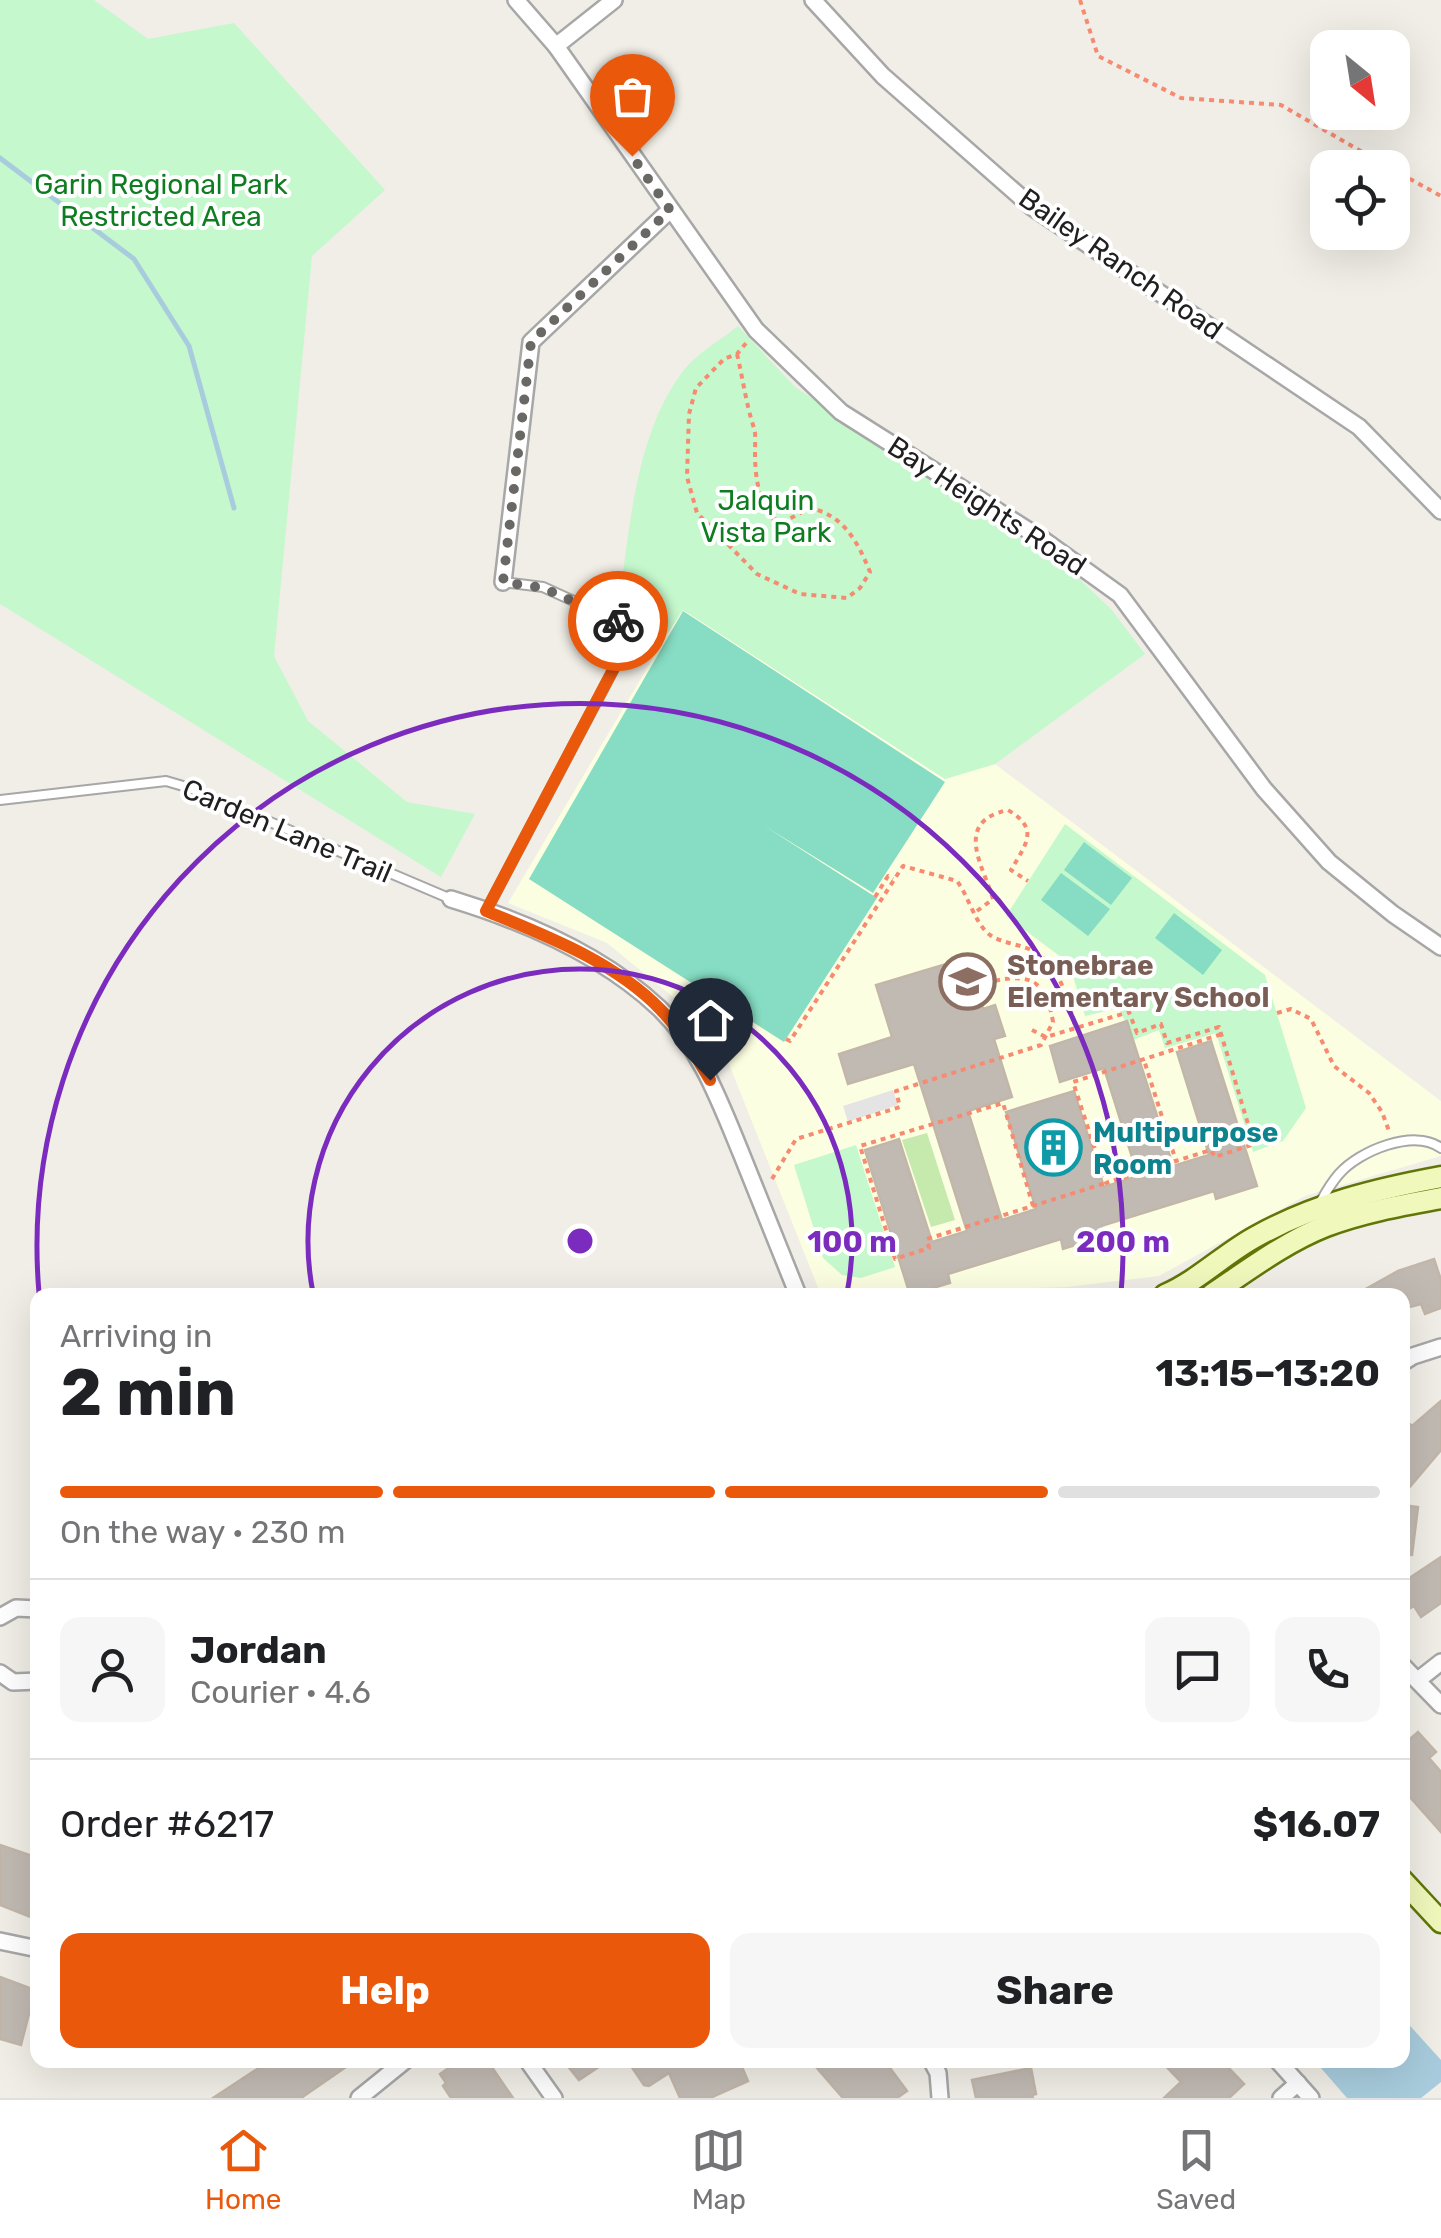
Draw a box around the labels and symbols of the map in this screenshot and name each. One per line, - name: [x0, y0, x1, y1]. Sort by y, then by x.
- north arrow: [1310, 30, 1410, 130]
- pin: [590, 54, 675, 157]
- park label: Garin Regional Park Restricted Area: [34, 168, 288, 233]
- street label: Bailey Ranch Road: [1013, 181, 1229, 347]
- street label: Bay Heights Road: [882, 430, 1092, 582]
- park label: Jalquin Vista Park: [701, 484, 832, 549]
- courier: [568, 571, 668, 671]
- street label: Carden Lane Trail: [177, 772, 397, 890]
- place label: Stonebrae Elementary School: [1007, 949, 1269, 1014]
- school or university icon: Stonebrae Elementary School: [938, 951, 998, 1011]
- pin: [668, 978, 753, 1081]
- place label: Multipurpose Room: [1093, 1116, 1278, 1181]
- building icon: Multipurpose Room: [1024, 1118, 1084, 1178]
- centre of rings: [562, 1223, 598, 1259]
- text: 100 m: [807, 1224, 897, 1260]
- text: 200 m: [1076, 1224, 1170, 1260]

